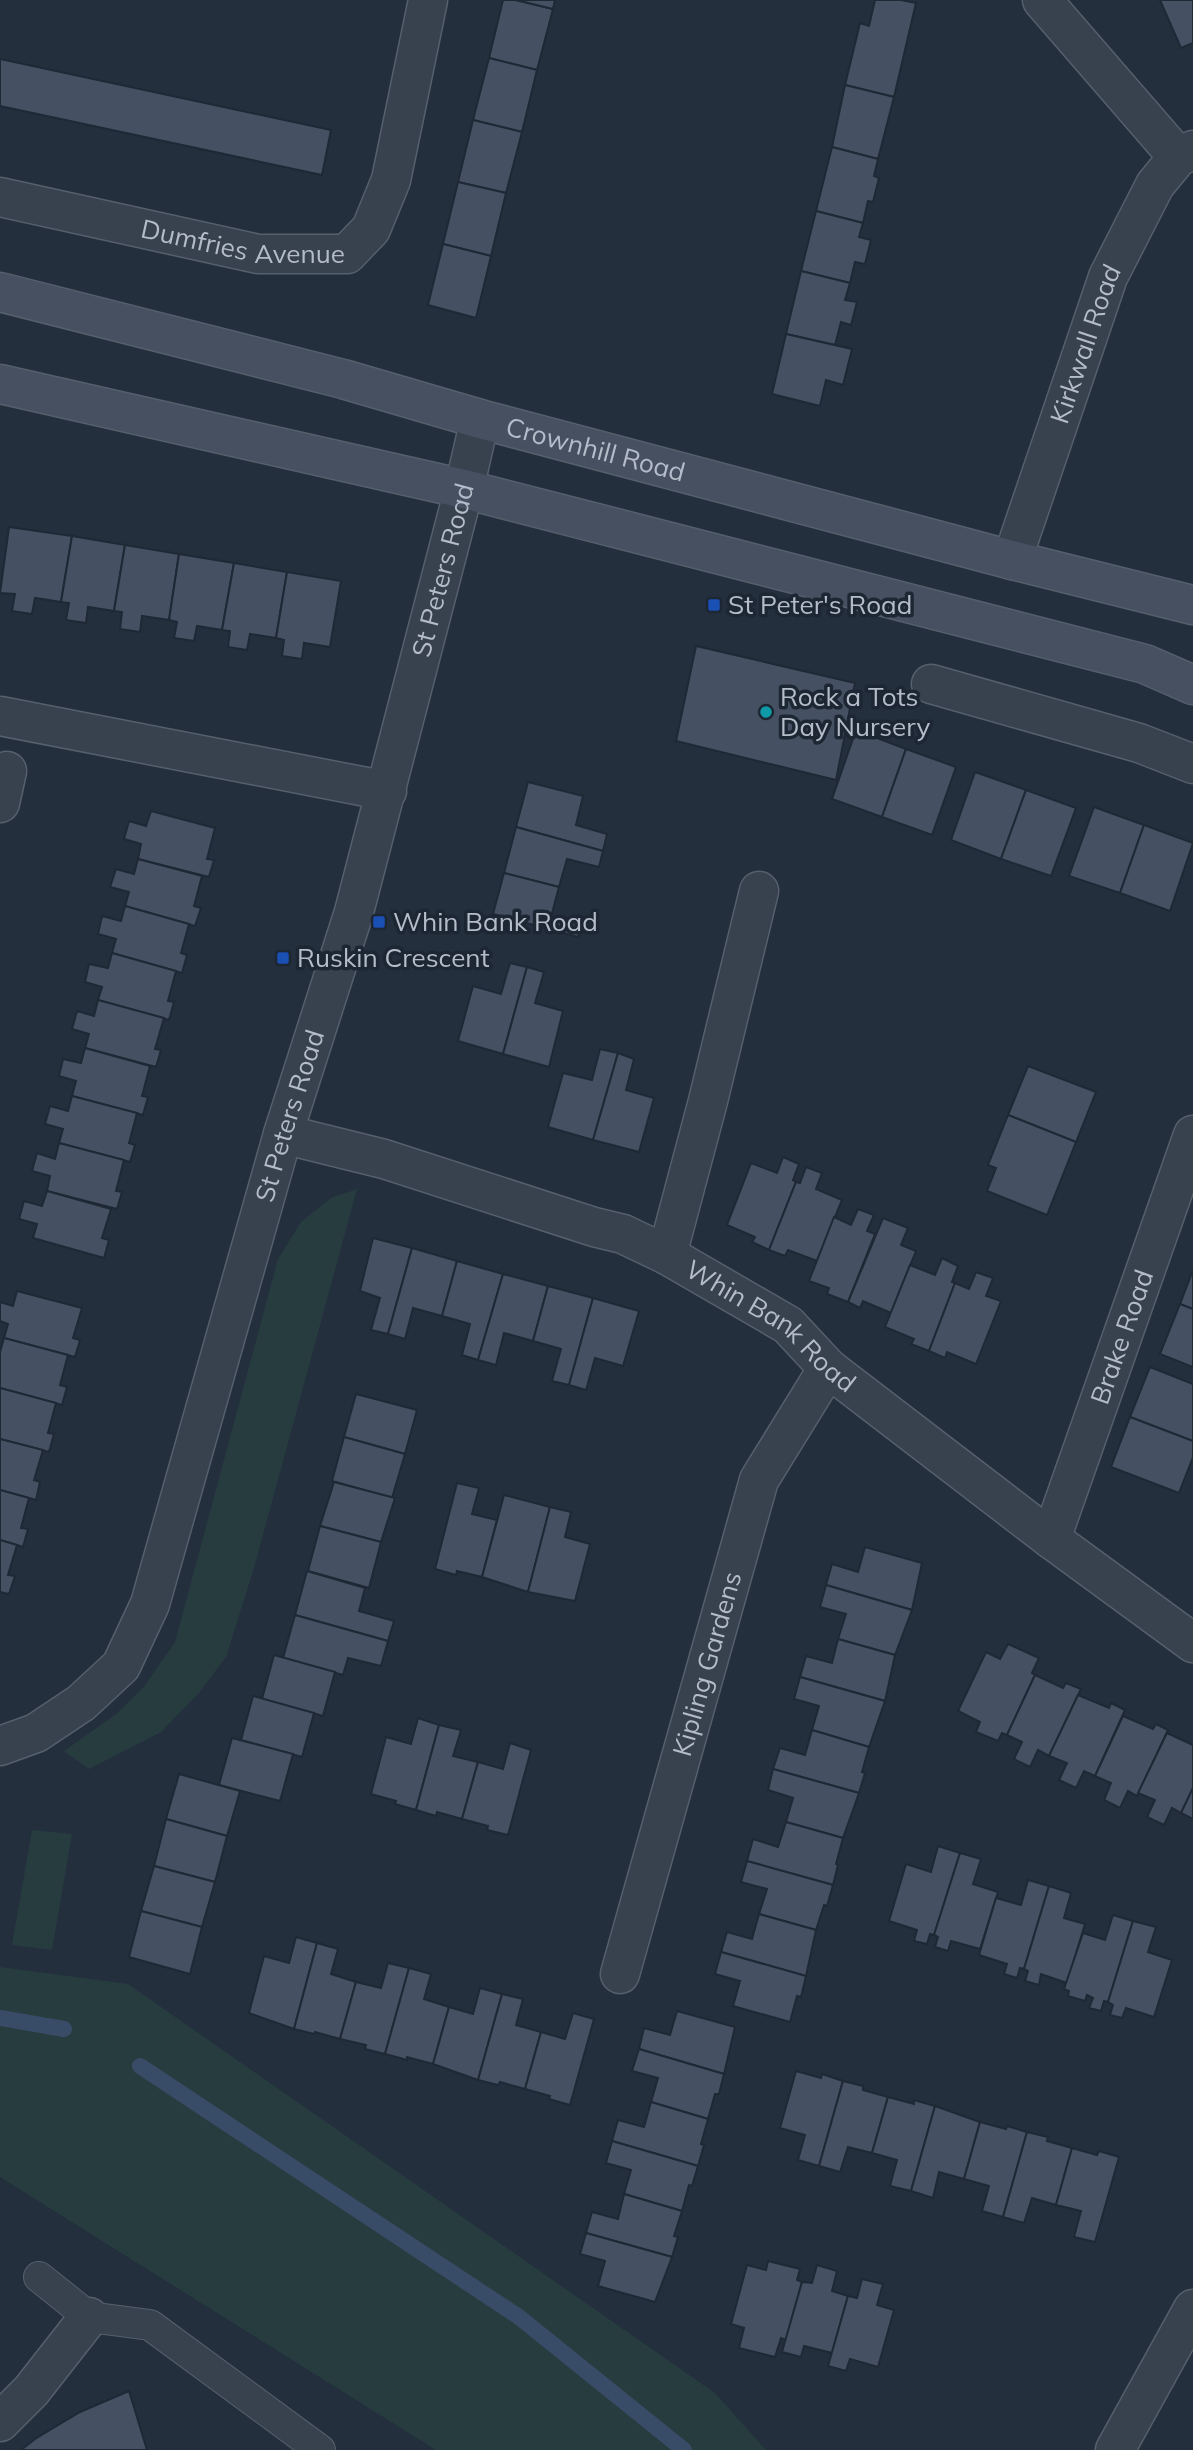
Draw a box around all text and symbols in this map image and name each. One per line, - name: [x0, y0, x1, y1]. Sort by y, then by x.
- street label: Dumfries Avenue: [138, 212, 345, 270]
- street label: Kirkwall Road: [1042, 258, 1128, 428]
- street label: Crownhill Road: [502, 410, 689, 489]
- street label: St Peters Road: [404, 480, 481, 661]
- place label: St Peter's Road: [728, 588, 912, 621]
- marker: St Peter's Road: [706, 597, 722, 613]
- place label: Rock a Tots Day Nursery: [780, 680, 930, 743]
- marker: Rock a Tots Day Nursery: [758, 704, 774, 720]
- place label: Whin Bank Road: [393, 905, 598, 938]
- marker: Whin Bank Road: [371, 914, 387, 930]
- place label: Ruskin Crescent: [297, 941, 490, 974]
- marker: Ruskin Crescent: [275, 950, 291, 966]
- street label: St Peters Road: [248, 1025, 331, 1206]
- street label: Whin Bank Road: [680, 1252, 863, 1399]
- street label: Brake Road: [1083, 1265, 1160, 1409]
- street label: Kipling Gardens: [665, 1568, 748, 1760]

